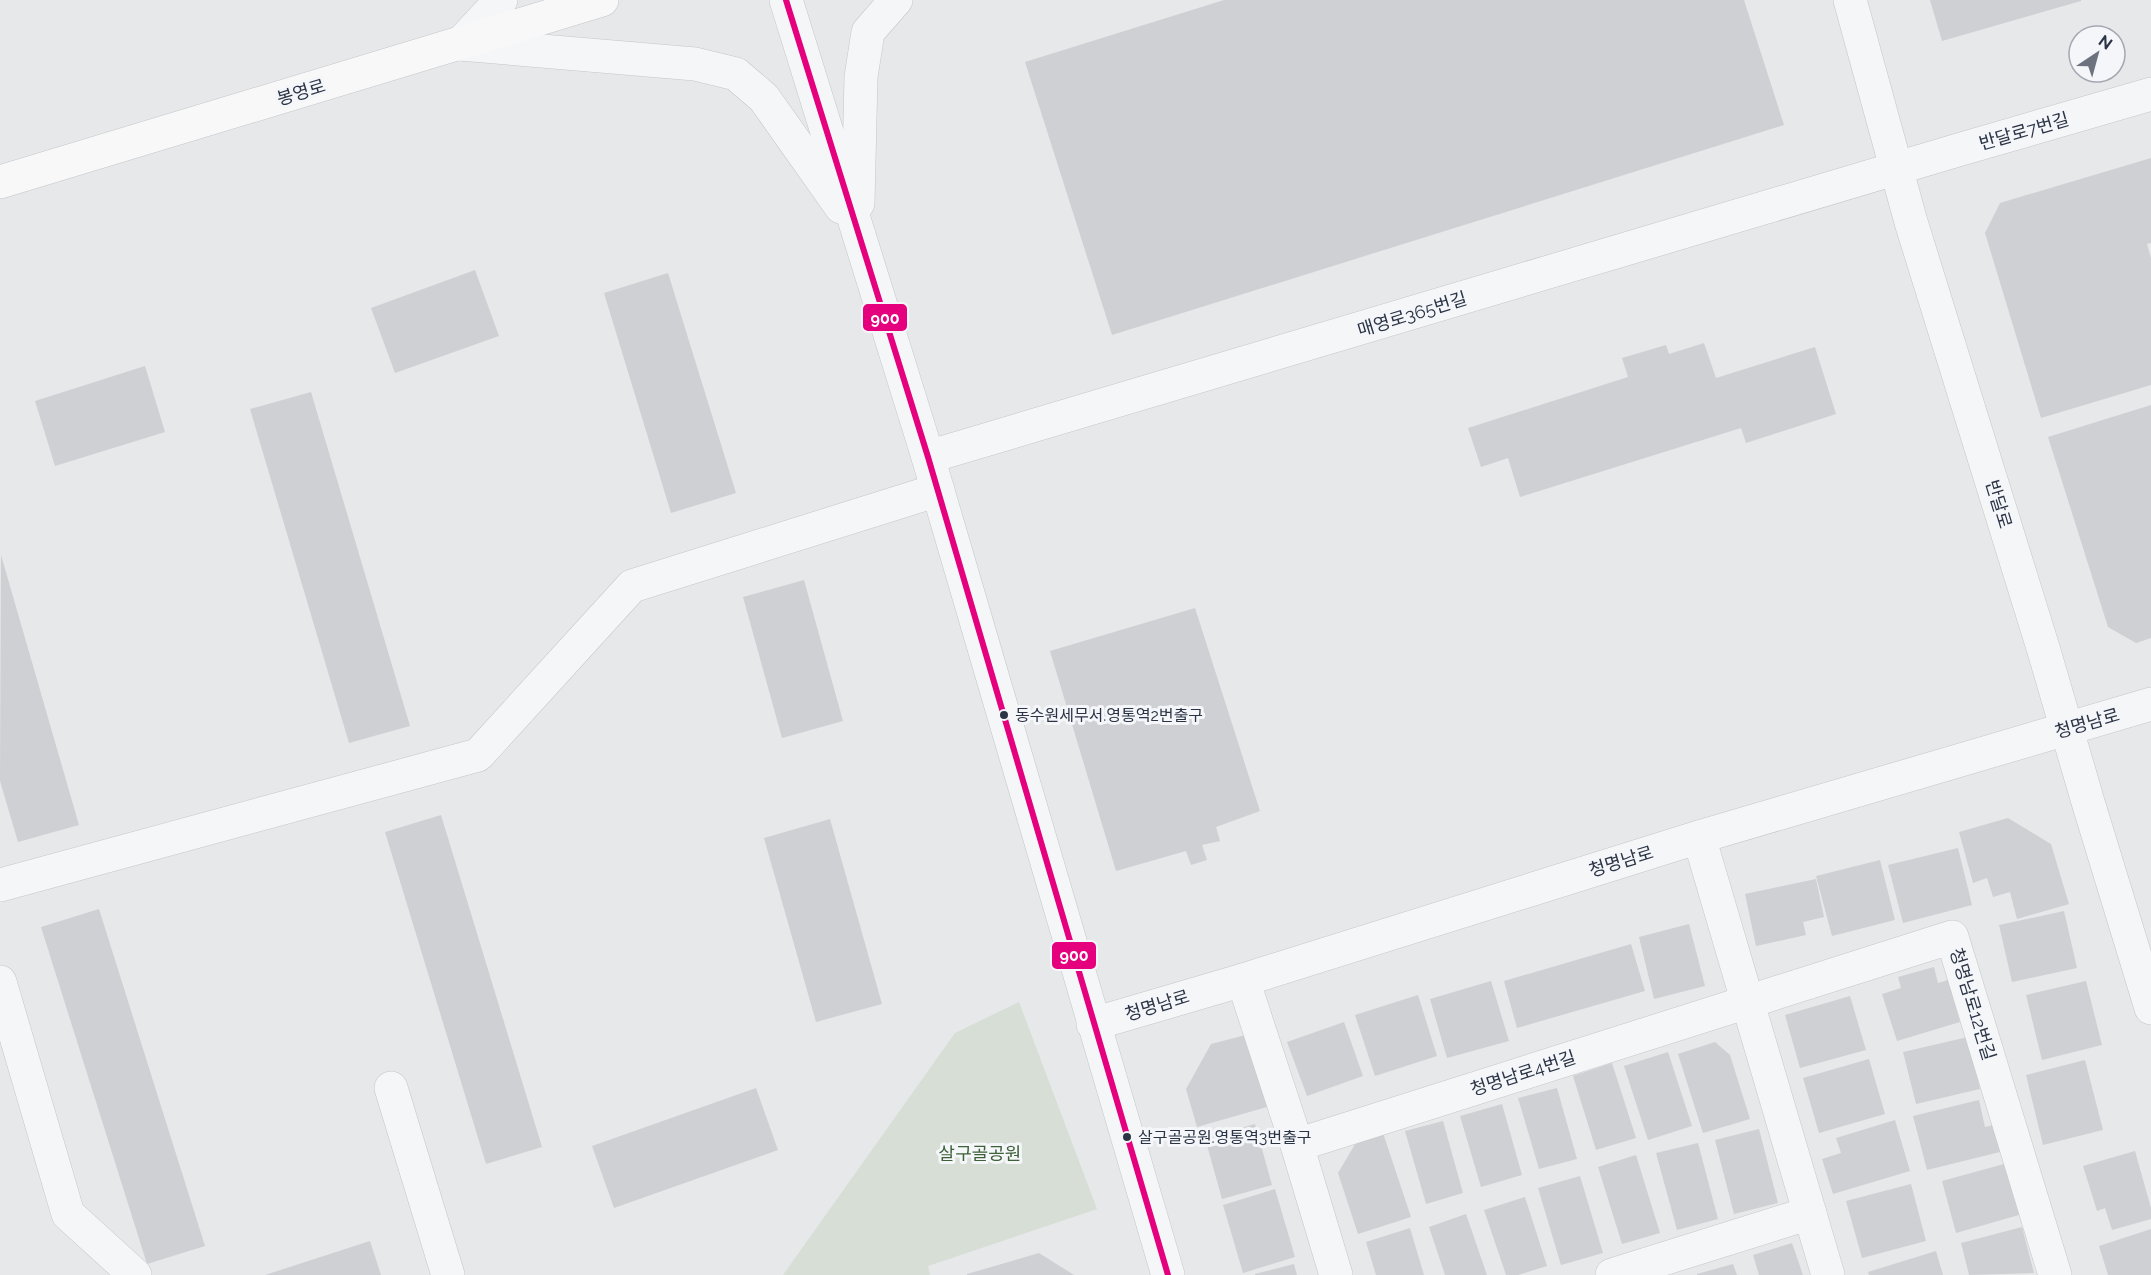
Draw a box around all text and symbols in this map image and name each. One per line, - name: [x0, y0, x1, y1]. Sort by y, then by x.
- north arrow: [2067, 24, 2127, 84]
- text: N: [2095, 31, 2116, 54]
- street label: 봉영로: [274, 75, 328, 109]
- street label: 반달로7번길: [1977, 108, 2071, 154]
- street label: 매영로365번길: [1355, 287, 1469, 341]
- line badge: 900: [862, 303, 908, 332]
- text: 900: [870, 309, 900, 328]
- street label: 반달로: [1982, 477, 2016, 531]
- street label: 청명남로: [2052, 704, 2122, 742]
- place label: 동수원세무서.영통역2번출구: [1015, 706, 1203, 725]
- marker: 동수원세무서.영통역2번출구: [998, 709, 1010, 721]
- street label: 청명남로: [1586, 841, 1656, 881]
- line badge: 900: [1051, 941, 1097, 970]
- street label: 청명남로12번길: [1946, 945, 2000, 1063]
- text: 900: [1059, 946, 1089, 965]
- street label: 청명남로: [1122, 985, 1192, 1025]
- street label: 청명남로4번길: [1468, 1046, 1578, 1100]
- place label: 살구골공원.영통역3번출구: [1138, 1128, 1312, 1147]
- marker: 살구골공원.영통역3번출구: [1121, 1131, 1133, 1143]
- park label: 살구골공원: [939, 1143, 1021, 1164]

